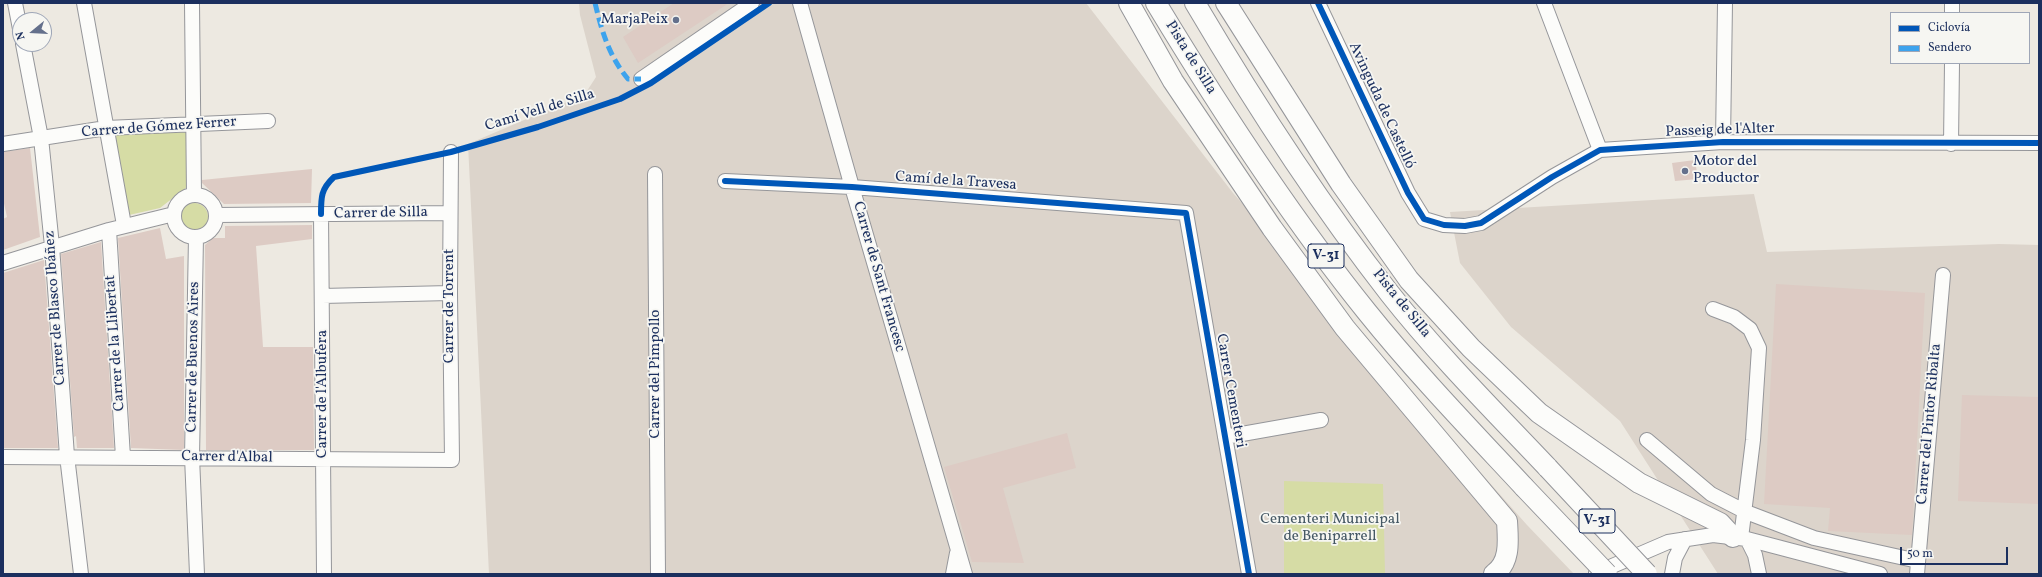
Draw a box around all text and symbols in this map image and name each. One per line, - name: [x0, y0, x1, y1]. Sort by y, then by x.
- place label: MarjaPeix: [601, 11, 668, 29]
- north arrow: [12, 12, 52, 52]
- legend: [1890, 12, 2030, 64]
- marker: MarjaPeix: [671, 15, 681, 25]
- street label: Pista de Silla: [1160, 18, 1220, 98]
- text: Ciclovía: [1928, 20, 1970, 36]
- text: N: [13, 29, 29, 42]
- street label: Avinguda de Castelló: [1344, 40, 1418, 172]
- text: Sendero: [1928, 40, 1971, 56]
- street label: Camí Vell de Silla: [483, 86, 597, 136]
- street label: Carrer de Gómez Ferrer: [81, 114, 237, 142]
- street label: Passeig de l'Alter: [1665, 120, 1775, 142]
- place label: Motor del Productor: [1693, 153, 1759, 188]
- marker: Motor del Productor: [1680, 166, 1690, 176]
- street label: Camí de la Travesa: [895, 169, 1017, 195]
- street label: Carrer de Sant Francesc: [848, 200, 908, 354]
- street label: Carrer de Silla: [334, 204, 428, 224]
- street label: Carrer de Blasco Ibáñez: [42, 230, 70, 386]
- road number: V-31: [1308, 244, 1344, 268]
- street label: Carrer de Torrent: [441, 249, 459, 363]
- street label: Pista de Silla: [1368, 266, 1434, 342]
- street label: Carrer de la Llibertat: [102, 274, 130, 412]
- street label: Carrer de Buenos Aires: [184, 281, 204, 433]
- street label: Carrer del Pimpollo: [647, 309, 665, 439]
- street label: Carrer de l'Albufera: [314, 330, 332, 458]
- street label: Carrer Cementeri: [1211, 333, 1249, 449]
- street label: Carrer del Pintor Ribalta: [1914, 343, 1946, 505]
- street label: Carrer d'Albal: [181, 448, 273, 468]
- road number: V-31: [1579, 509, 1615, 533]
- park label: Cementeri Municipal de Beniparrell: [1260, 511, 1400, 546]
- scale bar: [1902, 539, 2010, 565]
- text: 50 m: [1907, 546, 1933, 562]

